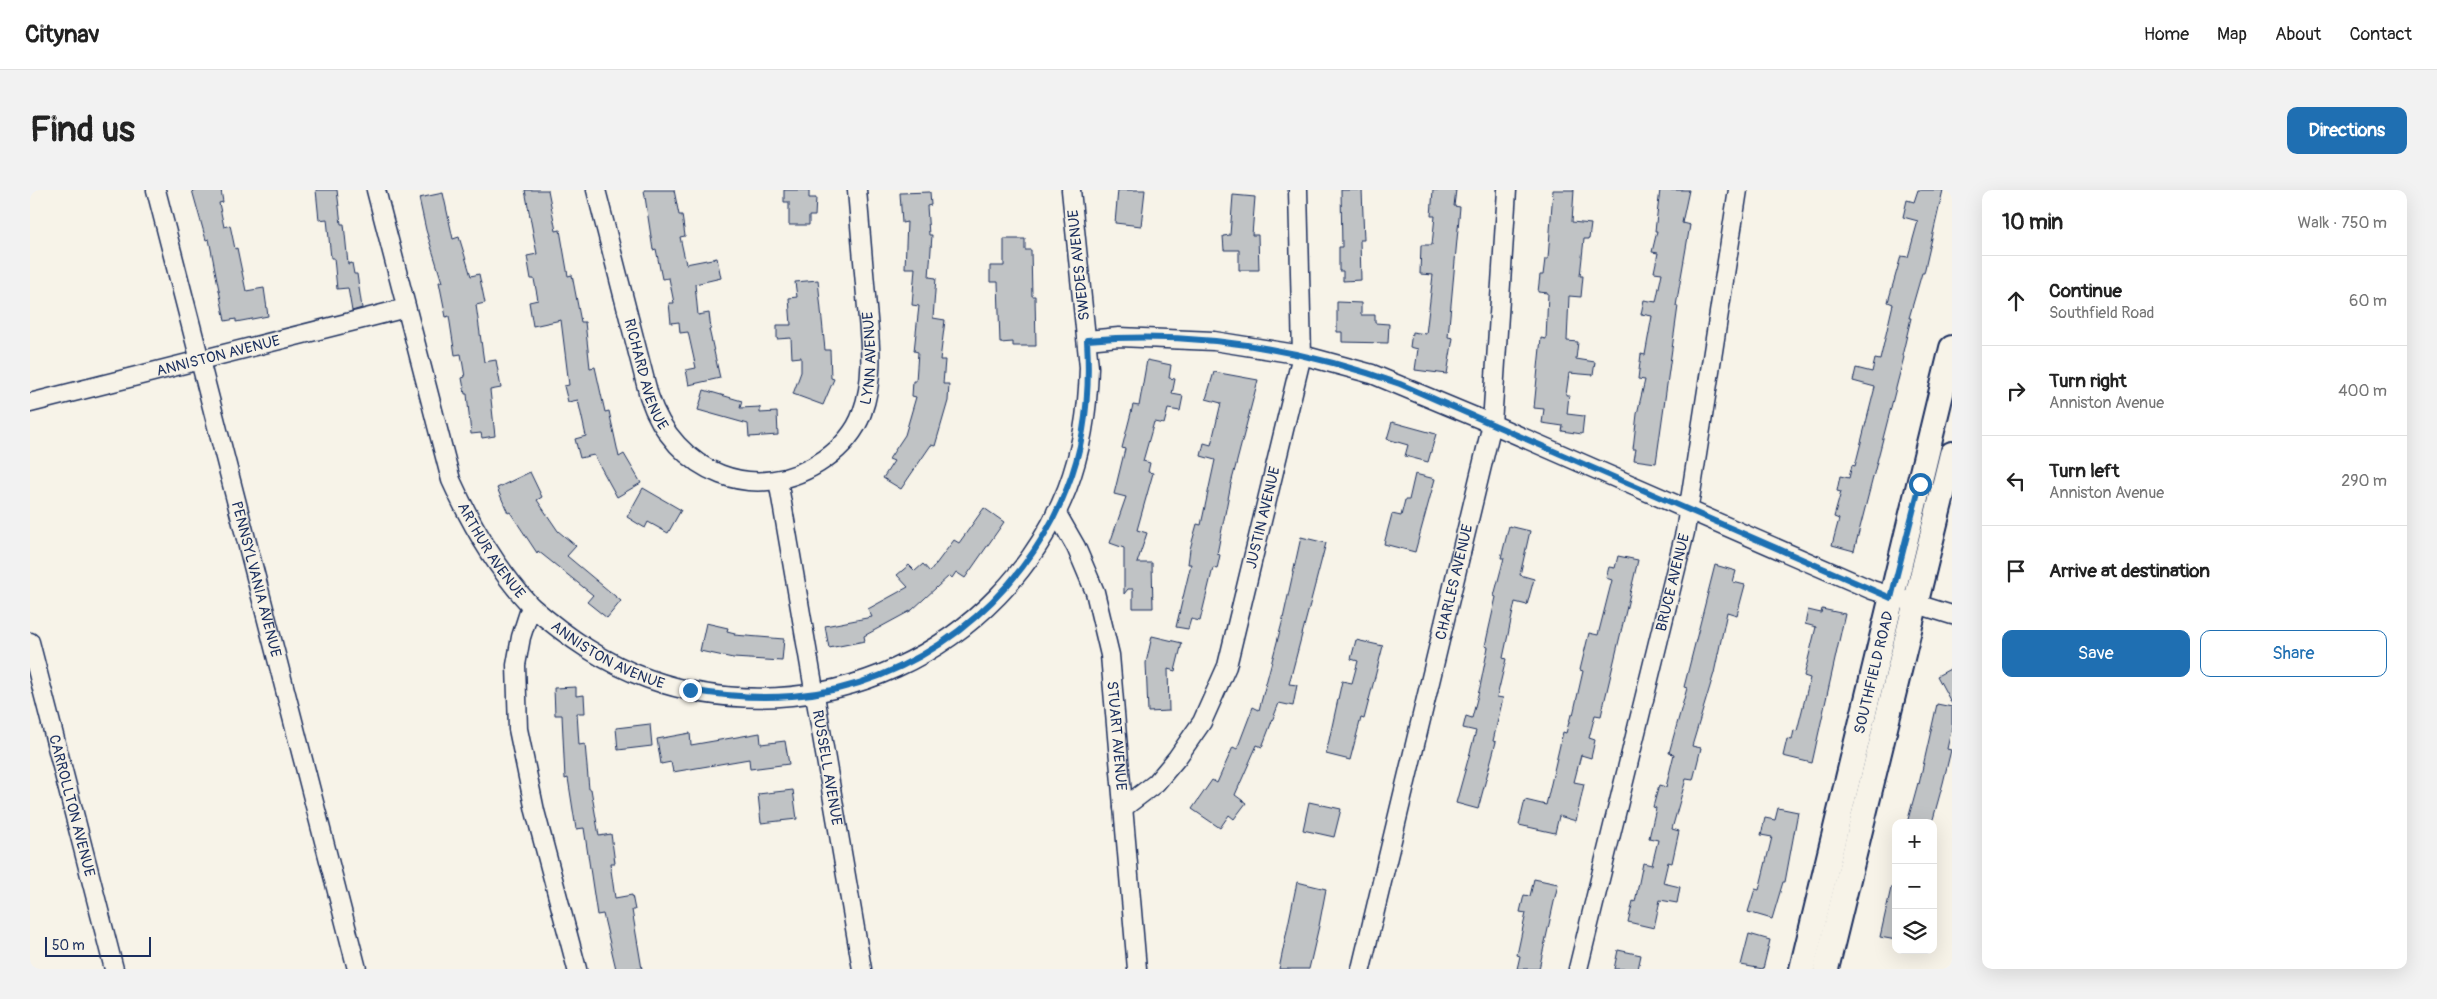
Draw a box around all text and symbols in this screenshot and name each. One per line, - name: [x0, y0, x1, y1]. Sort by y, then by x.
- text: Citynav: [25, 20, 100, 49]
- text: Home: [2144, 23, 2189, 46]
- text: Map: [2217, 23, 2247, 46]
- text: About: [2275, 23, 2321, 46]
- text: Contact: [2349, 23, 2412, 46]
- button: Directions: [2287, 107, 2407, 154]
- text: Find us: [30, 108, 135, 152]
- street label: SWEDES AVENUE: [1064, 208, 1094, 321]
- text: 10 min: [2002, 209, 2063, 236]
- text: Walk · 750 m: [2298, 213, 2387, 233]
- text: Continue: [2049, 279, 2122, 303]
- icon: ahead: [2002, 287, 2030, 315]
- text: 60 m: [2349, 291, 2387, 311]
- text: Southfield Road: [2049, 303, 2154, 323]
- street label: LYNN AVENUE: [856, 311, 880, 407]
- street label: RICHARD AVENUE: [620, 317, 673, 434]
- street label: ANNISTON AVENUE: [154, 331, 282, 380]
- text: Turn right: [2049, 369, 2127, 393]
- icon: right: [2002, 377, 2030, 405]
- text: 400 m: [2338, 381, 2387, 401]
- text: Anniston Avenue: [2049, 393, 2164, 413]
- text: Turn left: [2049, 459, 2119, 483]
- street label: JUSTIN AVENUE: [1241, 464, 1284, 571]
- icon: left: [2002, 467, 2030, 495]
- text: 290 m: [2341, 471, 2387, 491]
- route start: [1909, 473, 1932, 496]
- text: Anniston Avenue: [2049, 483, 2164, 503]
- street label: PENNSYLVANIA AVENUE: [227, 499, 286, 659]
- street label: ARTHUR AVENUE: [454, 499, 530, 603]
- street label: CHARLES AVENUE: [1431, 522, 1477, 642]
- street label: BRUCE AVENUE: [1652, 531, 1694, 633]
- icon: arrive: [2002, 557, 2030, 585]
- text: Arrive at destination: [2049, 559, 2210, 583]
- street label: SOUTHFIELD ROAD: [1850, 609, 1898, 736]
- street label: ANNISTON AVENUE: [547, 617, 667, 693]
- button: Save: [2002, 630, 2190, 677]
- button: Share: [2200, 630, 2387, 677]
- route end: [679, 679, 702, 702]
- street label: STUART AVENUE: [1103, 680, 1131, 792]
- street label: RUSSELL AVENUE: [808, 709, 847, 827]
- street label: CARROLLTON AVENUE: [45, 733, 99, 879]
- map controls: [1892, 819, 1937, 954]
- button: +: [1892, 819, 1937, 864]
- button: −: [1892, 864, 1937, 909]
- button: layers: [1892, 909, 1937, 954]
- scale bar: [45, 934, 151, 957]
- text: 50 m: [52, 937, 85, 954]

